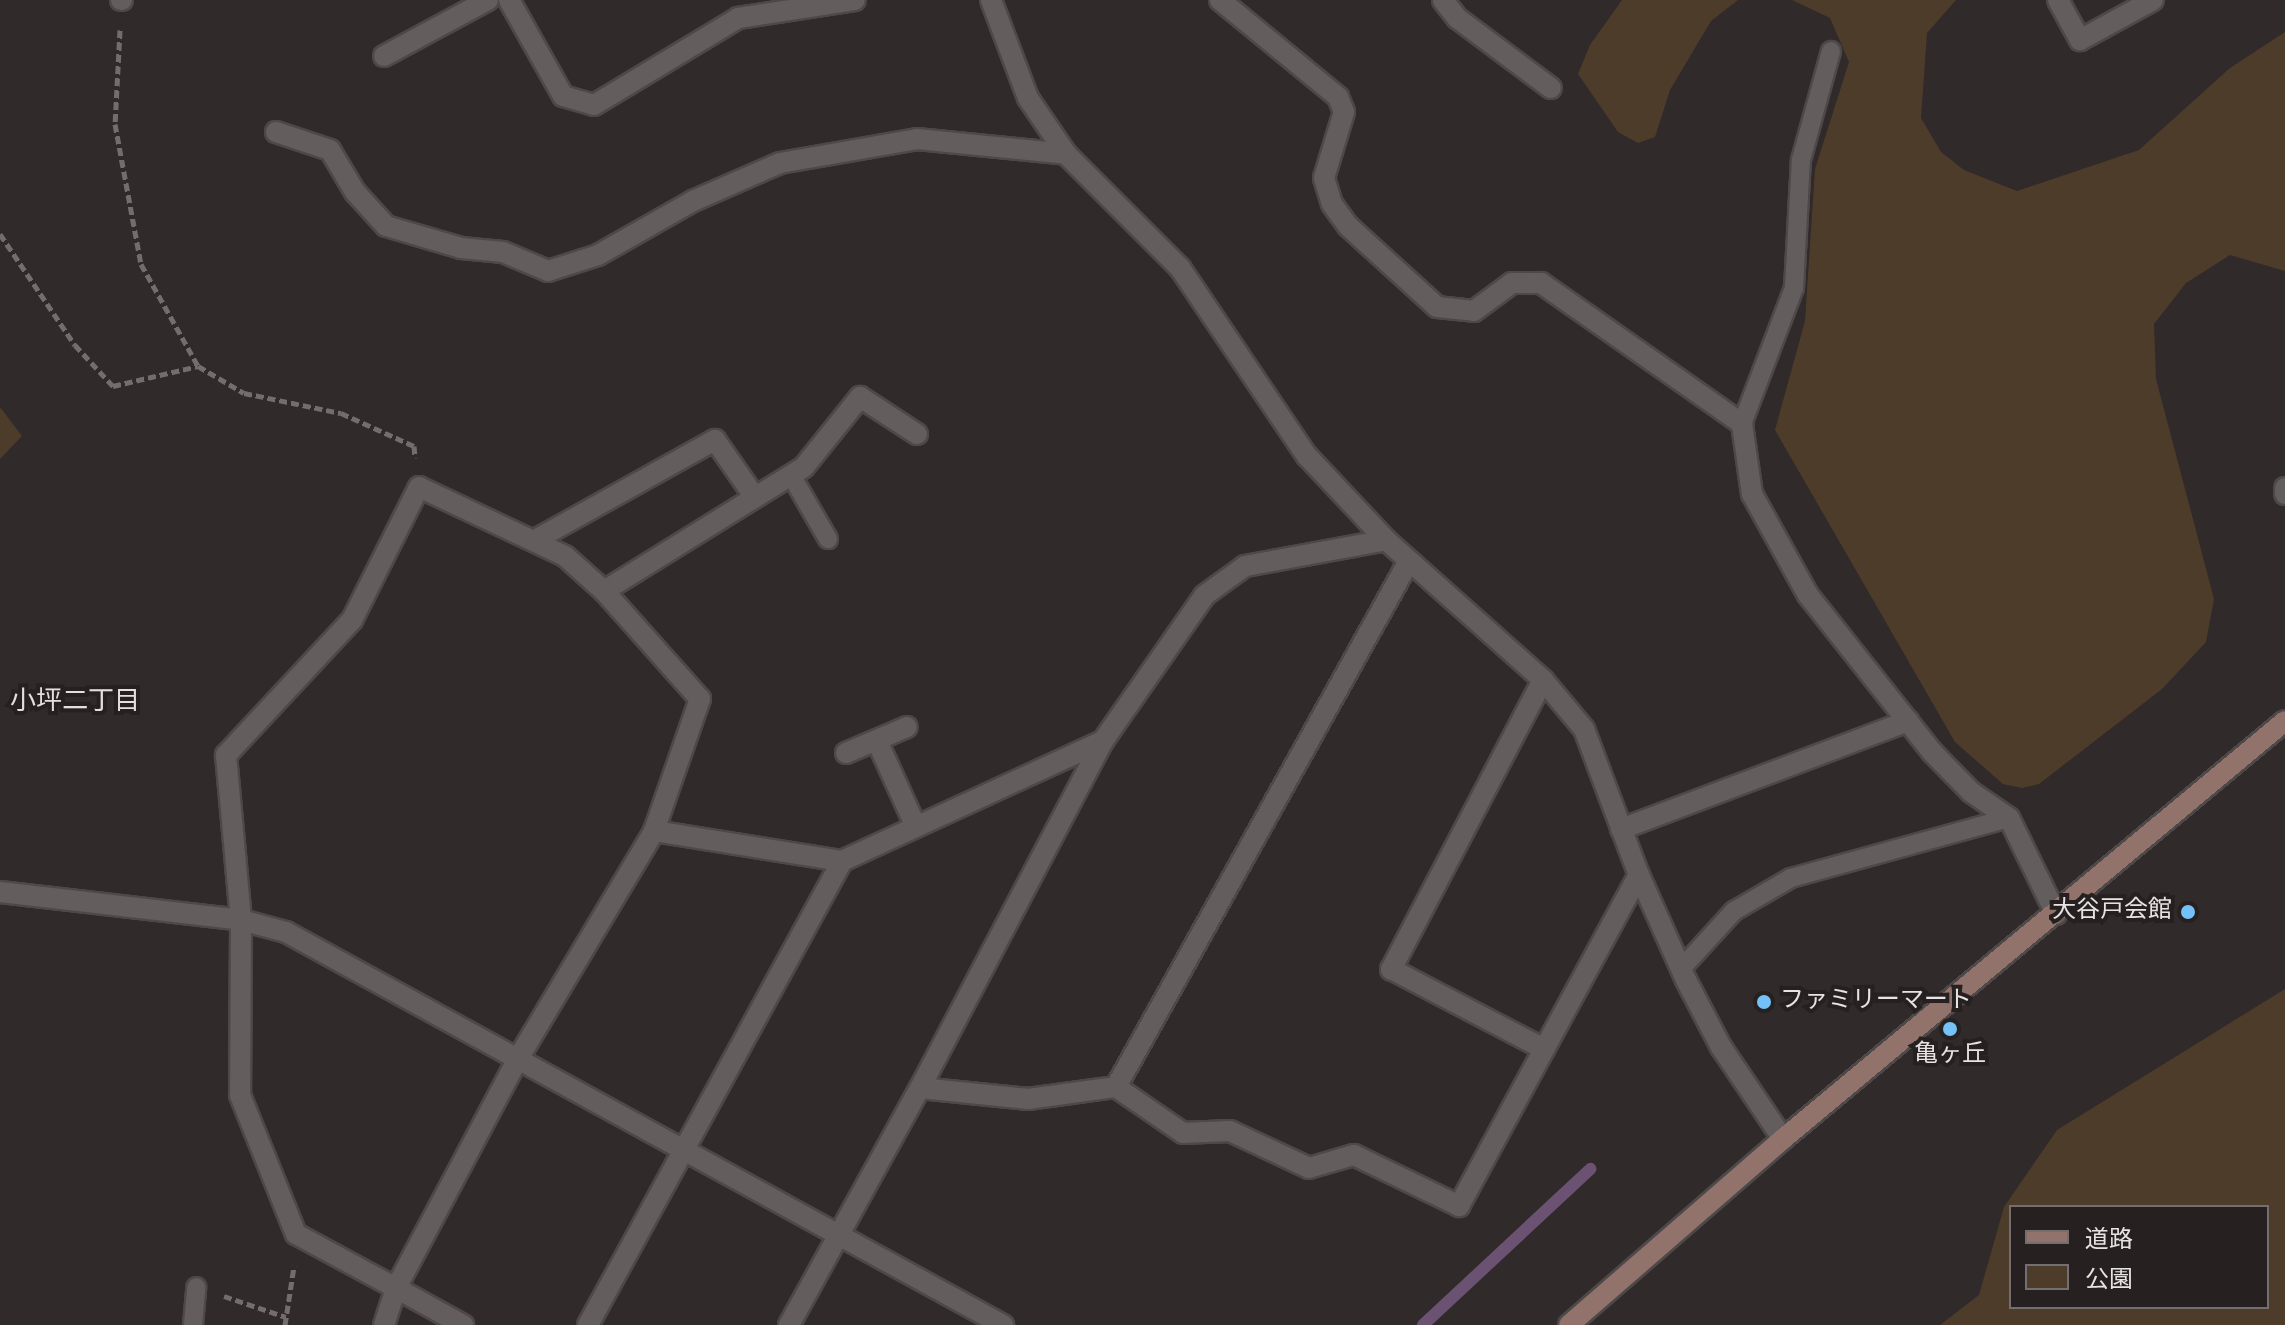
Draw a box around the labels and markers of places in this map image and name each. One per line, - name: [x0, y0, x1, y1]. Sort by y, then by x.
- place label: 大谷戸会館: [2052, 898, 2172, 926]
- marker: 大谷戸会館: [2179, 903, 2197, 921]
- place label: ファミリーマート: [1780, 988, 1972, 1016]
- marker: ファミリーマート: [1755, 993, 1773, 1011]
- marker: 亀ヶ丘: [1941, 1020, 1959, 1038]
- place label: 亀ヶ丘: [1914, 1042, 1986, 1070]

